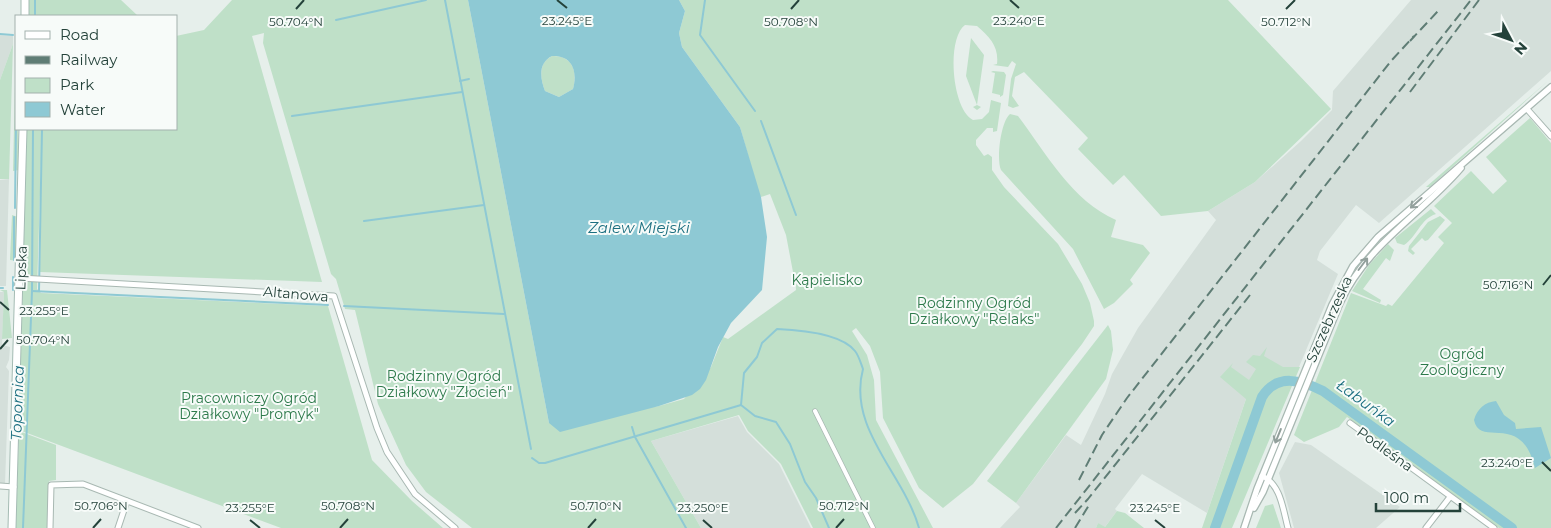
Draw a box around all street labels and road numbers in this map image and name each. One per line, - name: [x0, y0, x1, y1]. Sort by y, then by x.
- street label: Lipska: [11, 245, 31, 291]
- street label: Szczebrzeska: [1302, 273, 1356, 365]
- street label: Altanowa: [263, 282, 329, 306]
- street label: Podleśna: [1353, 423, 1417, 475]

